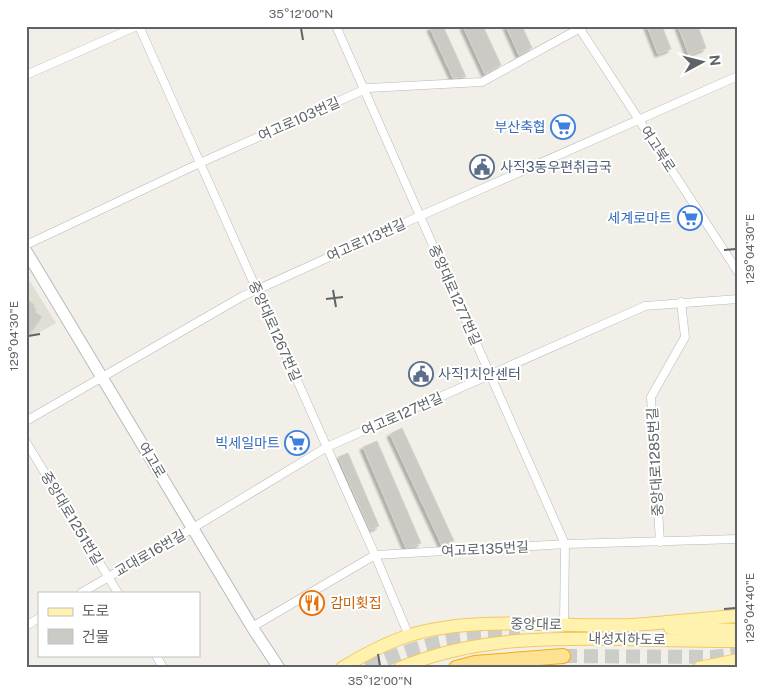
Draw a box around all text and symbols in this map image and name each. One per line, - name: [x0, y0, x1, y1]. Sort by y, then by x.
- text: 35°12'00"N: [269, 7, 333, 21]
- north arrow: [676, 38, 726, 88]
- text: N: [706, 54, 724, 67]
- street label: 여고로103번길: [256, 94, 342, 144]
- supermarket icon: 부산축협: [550, 114, 576, 140]
- place label: 부산축협: [494, 119, 546, 135]
- street label: 여고북로: [637, 123, 679, 175]
- public building icon: 사직3동우편취급국: [469, 154, 495, 180]
- place label: 사직3동우편취급국: [500, 159, 612, 175]
- supermarket icon: 세계로마트: [677, 205, 703, 231]
- place label: 세계로마트: [608, 210, 672, 226]
- text: 129°04'30"E: [743, 214, 757, 284]
- street label: 여고로113번길: [324, 215, 408, 265]
- street label: 중앙대로1277번길: [426, 242, 484, 348]
- street label: 중앙대로1267번길: [246, 278, 304, 384]
- text: 129°04'30"E: [7, 301, 21, 371]
- public building icon: 사직1치안센터: [408, 361, 434, 387]
- place label: 사직1치안센터: [438, 366, 521, 382]
- street label: 여고로127번길: [359, 389, 445, 439]
- street label: 중앙대로1285번길: [644, 407, 666, 517]
- supermarket icon: 빅세일마트: [284, 430, 310, 456]
- place label: 빅세일마트: [216, 435, 280, 451]
- street label: 여고로: [135, 439, 169, 481]
- street label: 중앙대로1251번길: [38, 468, 106, 568]
- street label: 교대로16번길: [112, 526, 188, 580]
- street label: 여고로135번길: [441, 539, 529, 559]
- text: 129°04'40"E: [743, 573, 757, 643]
- restaurant icon: 감미횟집: [299, 590, 325, 616]
- legend: [38, 592, 200, 656]
- place label: 감미횟집: [330, 595, 382, 611]
- text: 도로: [82, 602, 110, 619]
- street label: 중앙대로: [510, 616, 562, 632]
- text: 건물: [82, 628, 110, 645]
- street label: 내성지하도로: [588, 630, 666, 648]
- text: 35°12'00"N: [348, 674, 412, 688]

